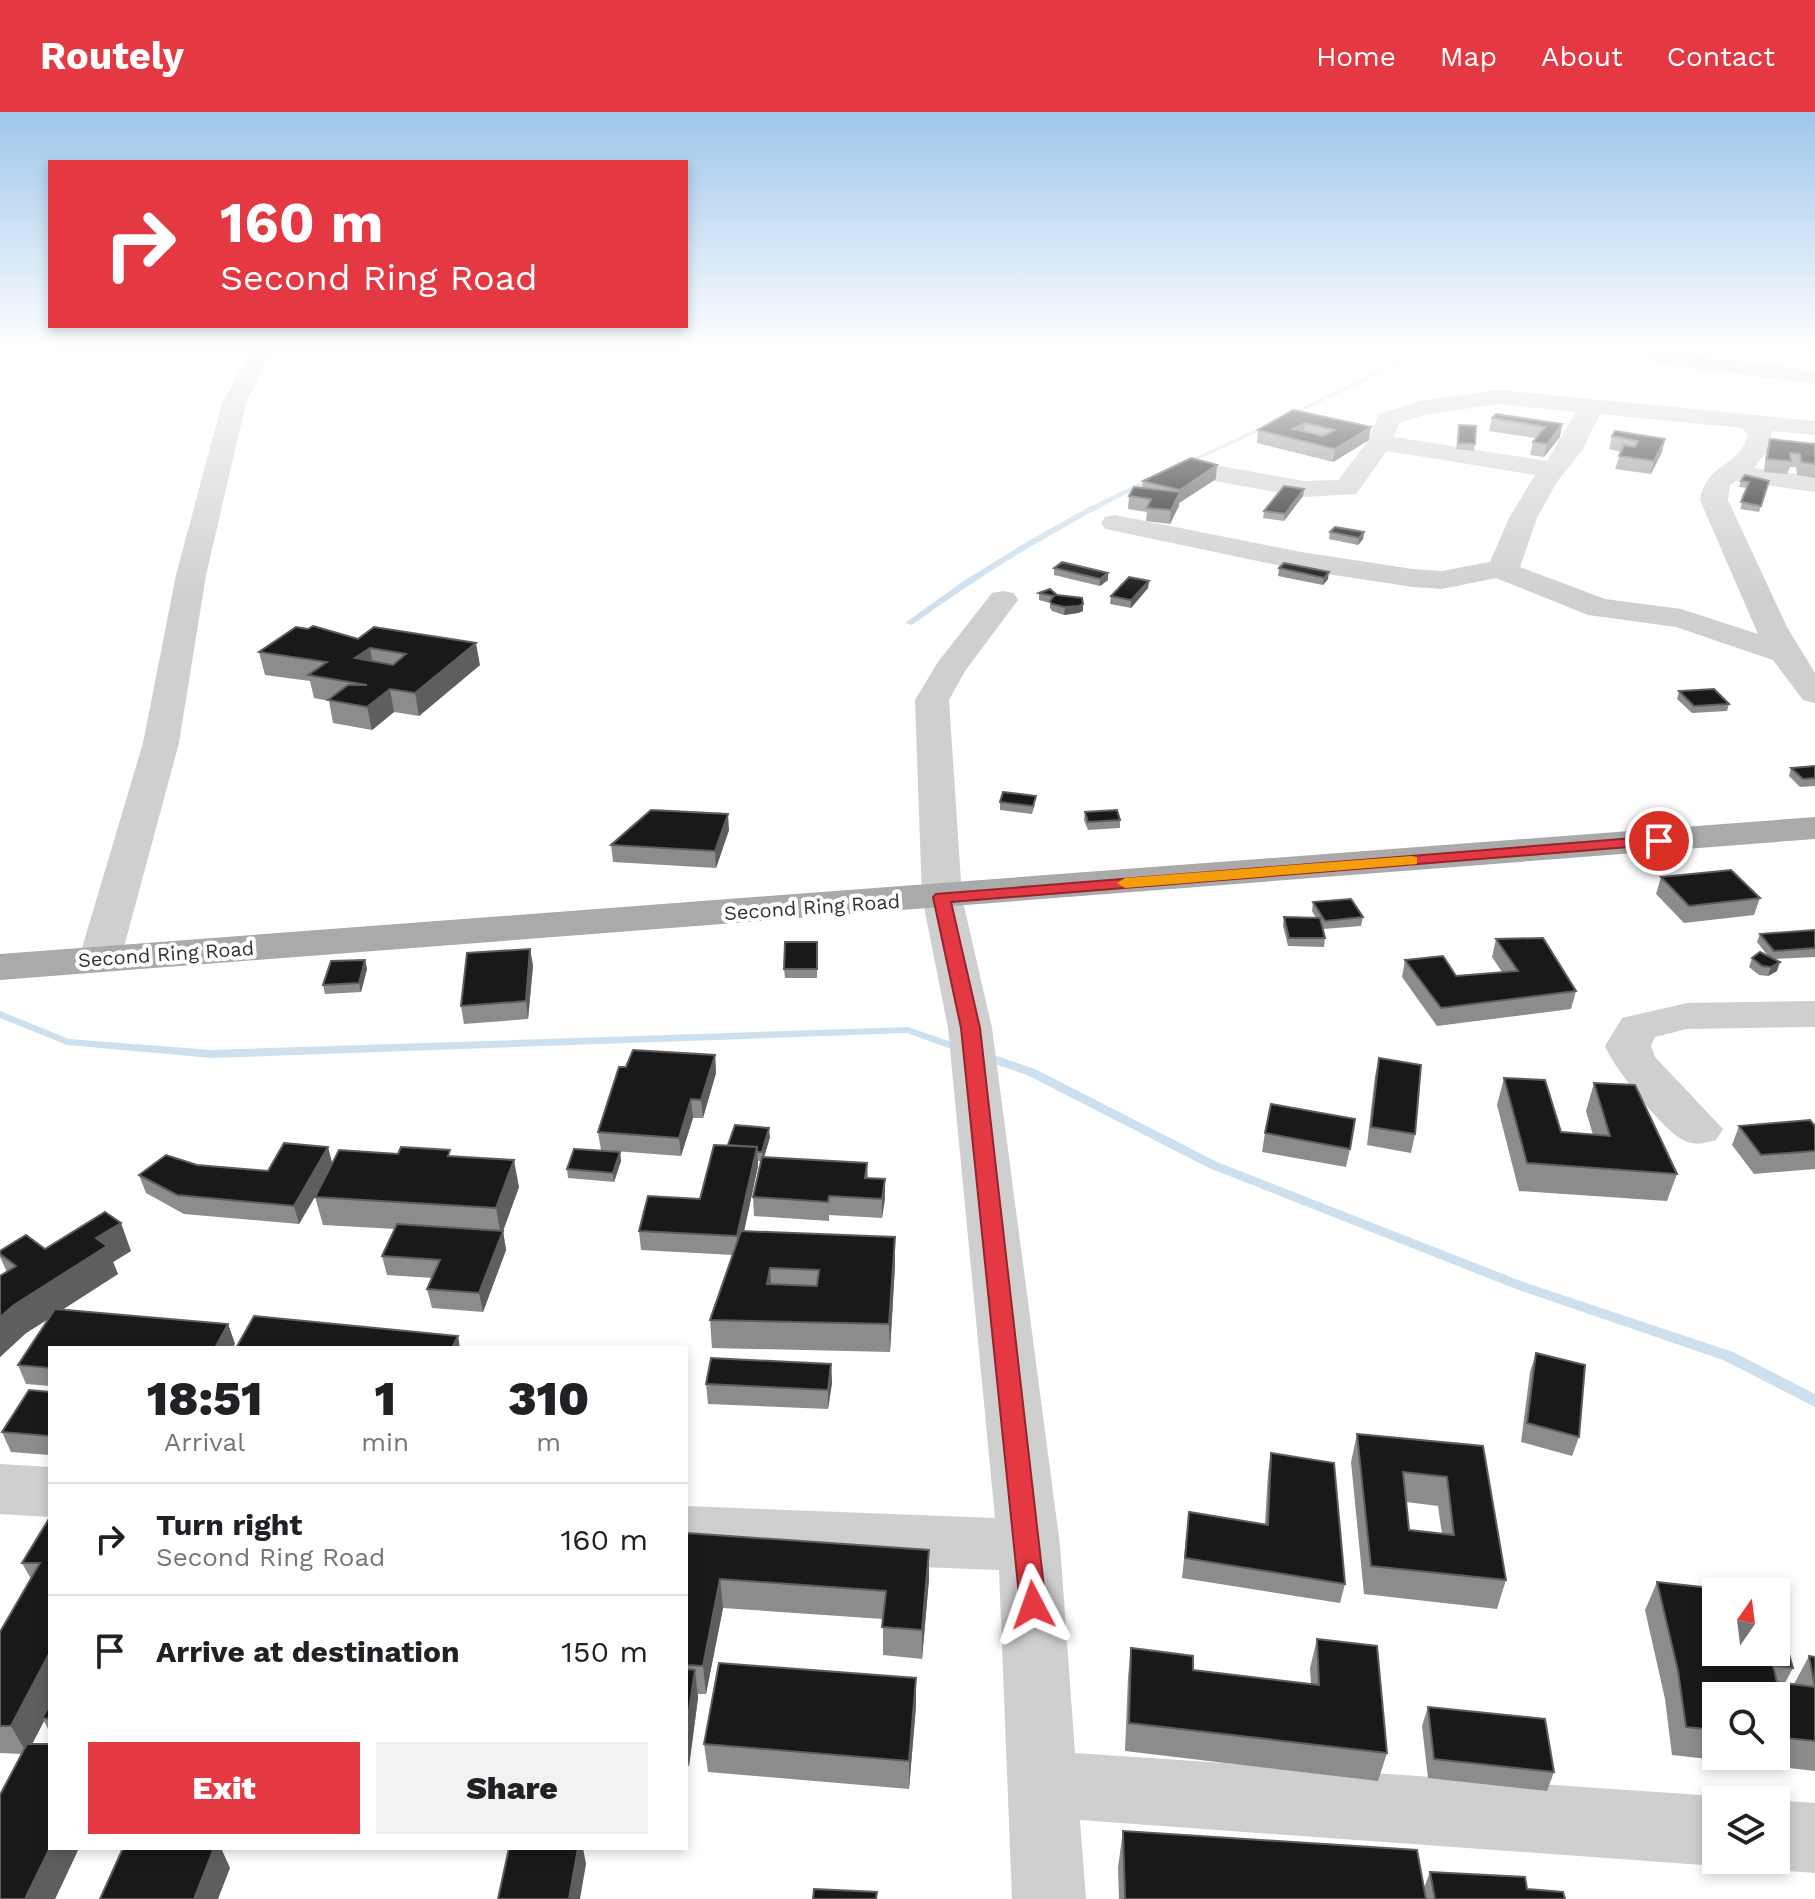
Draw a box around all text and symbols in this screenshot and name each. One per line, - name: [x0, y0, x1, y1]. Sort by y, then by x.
- text: Routely: [40, 34, 184, 78]
- text: Home: [1316, 40, 1396, 73]
- text: Map: [1440, 40, 1497, 73]
- text: About: [1541, 40, 1623, 73]
- text: Contact: [1667, 40, 1775, 73]
- text: 160 m: [220, 190, 383, 256]
- icon: right: [88, 192, 192, 296]
- text: Second Ring Road: [220, 257, 538, 299]
- pin: [1625, 807, 1693, 875]
- icon: arrive: [1637, 819, 1681, 863]
- street label: Second Ring Road: [723, 889, 901, 925]
- street label: Second Ring Road: [77, 936, 255, 972]
- text: 18:51: [147, 1370, 262, 1427]
- text: 1: [374, 1370, 396, 1427]
- text: 310: [508, 1370, 589, 1427]
- text: Arrival: [164, 1427, 245, 1457]
- text: min: [361, 1427, 409, 1457]
- text: m: [536, 1427, 561, 1457]
- text: Turn right: [156, 1507, 302, 1542]
- icon: right: [88, 1517, 132, 1561]
- text: 160 m: [561, 1522, 648, 1557]
- text: Second Ring Road: [156, 1542, 385, 1572]
- position arrow: [991, 1563, 1075, 1647]
- north arrow: [1702, 1578, 1790, 1666]
- map controls: [1702, 1578, 1790, 1874]
- icon: arrive: [88, 1629, 132, 1673]
- text: Arrive at destination: [156, 1634, 460, 1669]
- text: 150 m: [561, 1634, 648, 1669]
- button: search: [1702, 1682, 1790, 1770]
- button: Exit: [88, 1742, 360, 1834]
- button: Share: [376, 1742, 648, 1834]
- button: layers: [1702, 1786, 1790, 1874]

